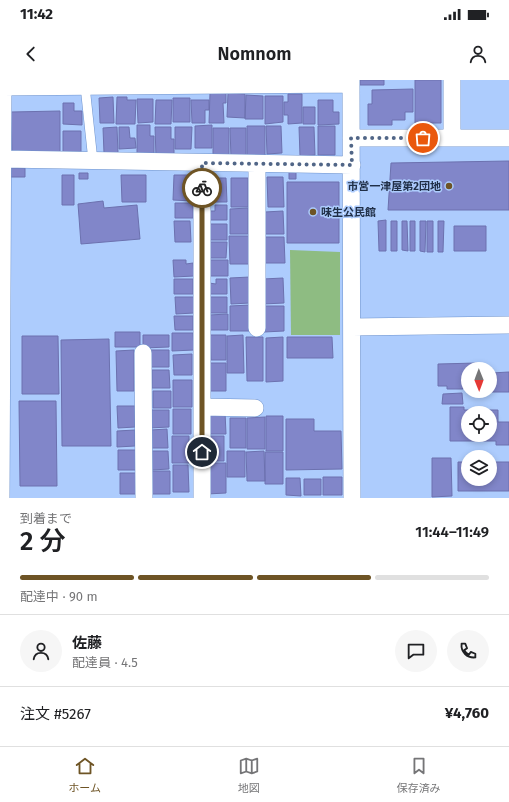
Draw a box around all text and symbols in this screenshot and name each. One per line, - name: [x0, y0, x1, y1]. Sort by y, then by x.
- text: 11:42: [20, 5, 53, 23]
- icon: back: [20, 43, 42, 65]
- text: Nomnom: [218, 43, 292, 65]
- icon: person: [467, 43, 489, 65]
- pin: [406, 121, 440, 155]
- icon: bag: [412, 127, 434, 149]
- courier: [182, 168, 222, 208]
- icon: bike: [191, 177, 213, 199]
- place label: 市営一津屋第2団地: [347, 180, 441, 193]
- marker: 市営一津屋第2団地: [444, 181, 454, 191]
- place label: 味生公民館: [321, 206, 376, 219]
- marker: 味生公民館: [308, 207, 318, 217]
- north arrow: [461, 362, 497, 398]
- map controls: [461, 362, 497, 486]
- button: locate: [461, 406, 497, 442]
- pin: [185, 435, 219, 469]
- icon: home: [191, 441, 213, 463]
- button: layers: [461, 450, 497, 486]
- text: 到着まで: [20, 511, 72, 526]
- text: 11:44–11:49: [415, 523, 489, 541]
- text: 2 分: [20, 526, 66, 557]
- text: 配達中 · 90 m: [20, 589, 98, 604]
- button: person: [20, 630, 62, 672]
- button: chat: [395, 630, 437, 672]
- button: phone: [447, 630, 489, 672]
- text: 佐藤: [72, 634, 102, 652]
- text: 配達員 · 4.5: [72, 655, 138, 670]
- text: ¥4,760: [445, 704, 489, 722]
- text: 注文 #5267: [20, 705, 91, 723]
- tab: ホーム: [68, 755, 101, 795]
- tab: 地図: [238, 755, 260, 795]
- tab: 保存済み: [397, 755, 441, 795]

